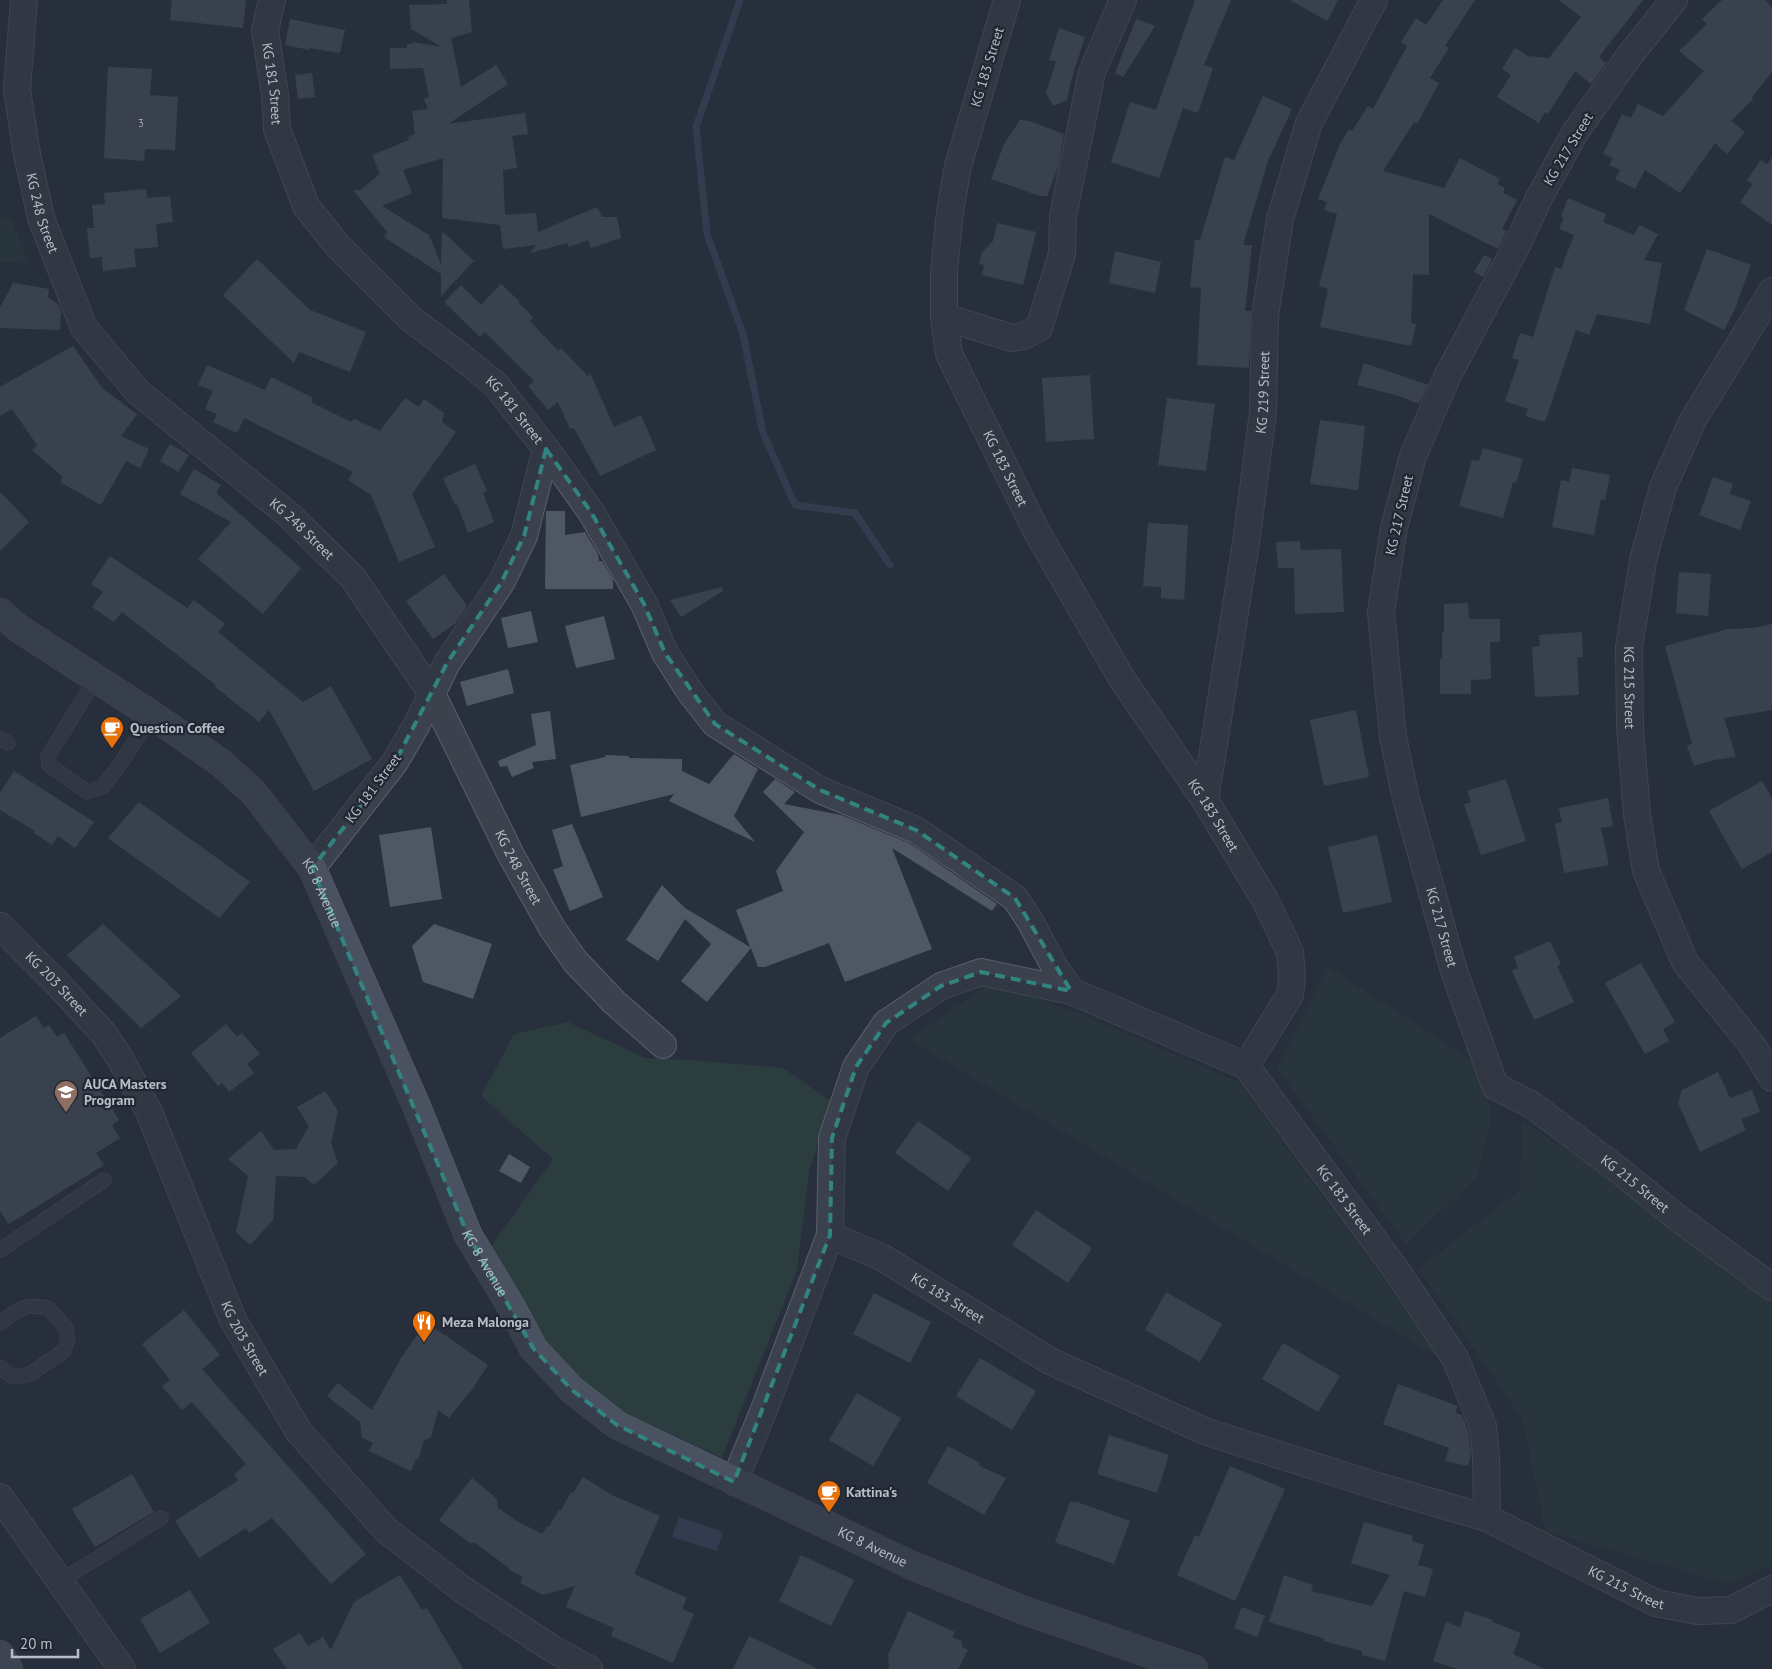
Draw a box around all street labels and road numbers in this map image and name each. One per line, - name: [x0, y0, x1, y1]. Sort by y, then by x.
- street label: KG 183 Street: [966, 25, 1008, 109]
- street label: KG 181 Street: [258, 41, 286, 125]
- street label: KG 217 Street: [1539, 109, 1597, 189]
- street label: KG 248 Street: [22, 171, 63, 256]
- street label: KG 219 Street: [1251, 351, 1273, 435]
- street label: KG 181 Street: [482, 371, 548, 448]
- street label: KG 183 Street: [979, 427, 1032, 510]
- street label: KG 217 Street: [1381, 473, 1417, 557]
- street label: KG 248 Street: [266, 494, 338, 564]
- street label: KG 215 Street: [1620, 646, 1639, 729]
- street label: KG 181 Street: [341, 749, 405, 826]
- street label: KG 183 Street: [1184, 775, 1243, 855]
- street label: KG 248 Street: [491, 827, 546, 908]
- street label: KG 8 Avenue: [298, 854, 346, 930]
- street label: KG 217 Street: [1422, 885, 1462, 969]
- street label: KG 203 Street: [22, 948, 92, 1020]
- street label: KG 215 Street: [1597, 1151, 1673, 1217]
- street label: KG 183 Street: [1313, 1161, 1376, 1238]
- street label: KG 8 Avenue: [458, 1227, 512, 1300]
- street label: KG 183 Street: [908, 1269, 988, 1328]
- street label: KG 203 Street: [217, 1298, 273, 1379]
- street label: KG 8 Avenue: [835, 1522, 910, 1571]
- street label: KG 215 Street: [1585, 1561, 1666, 1613]

